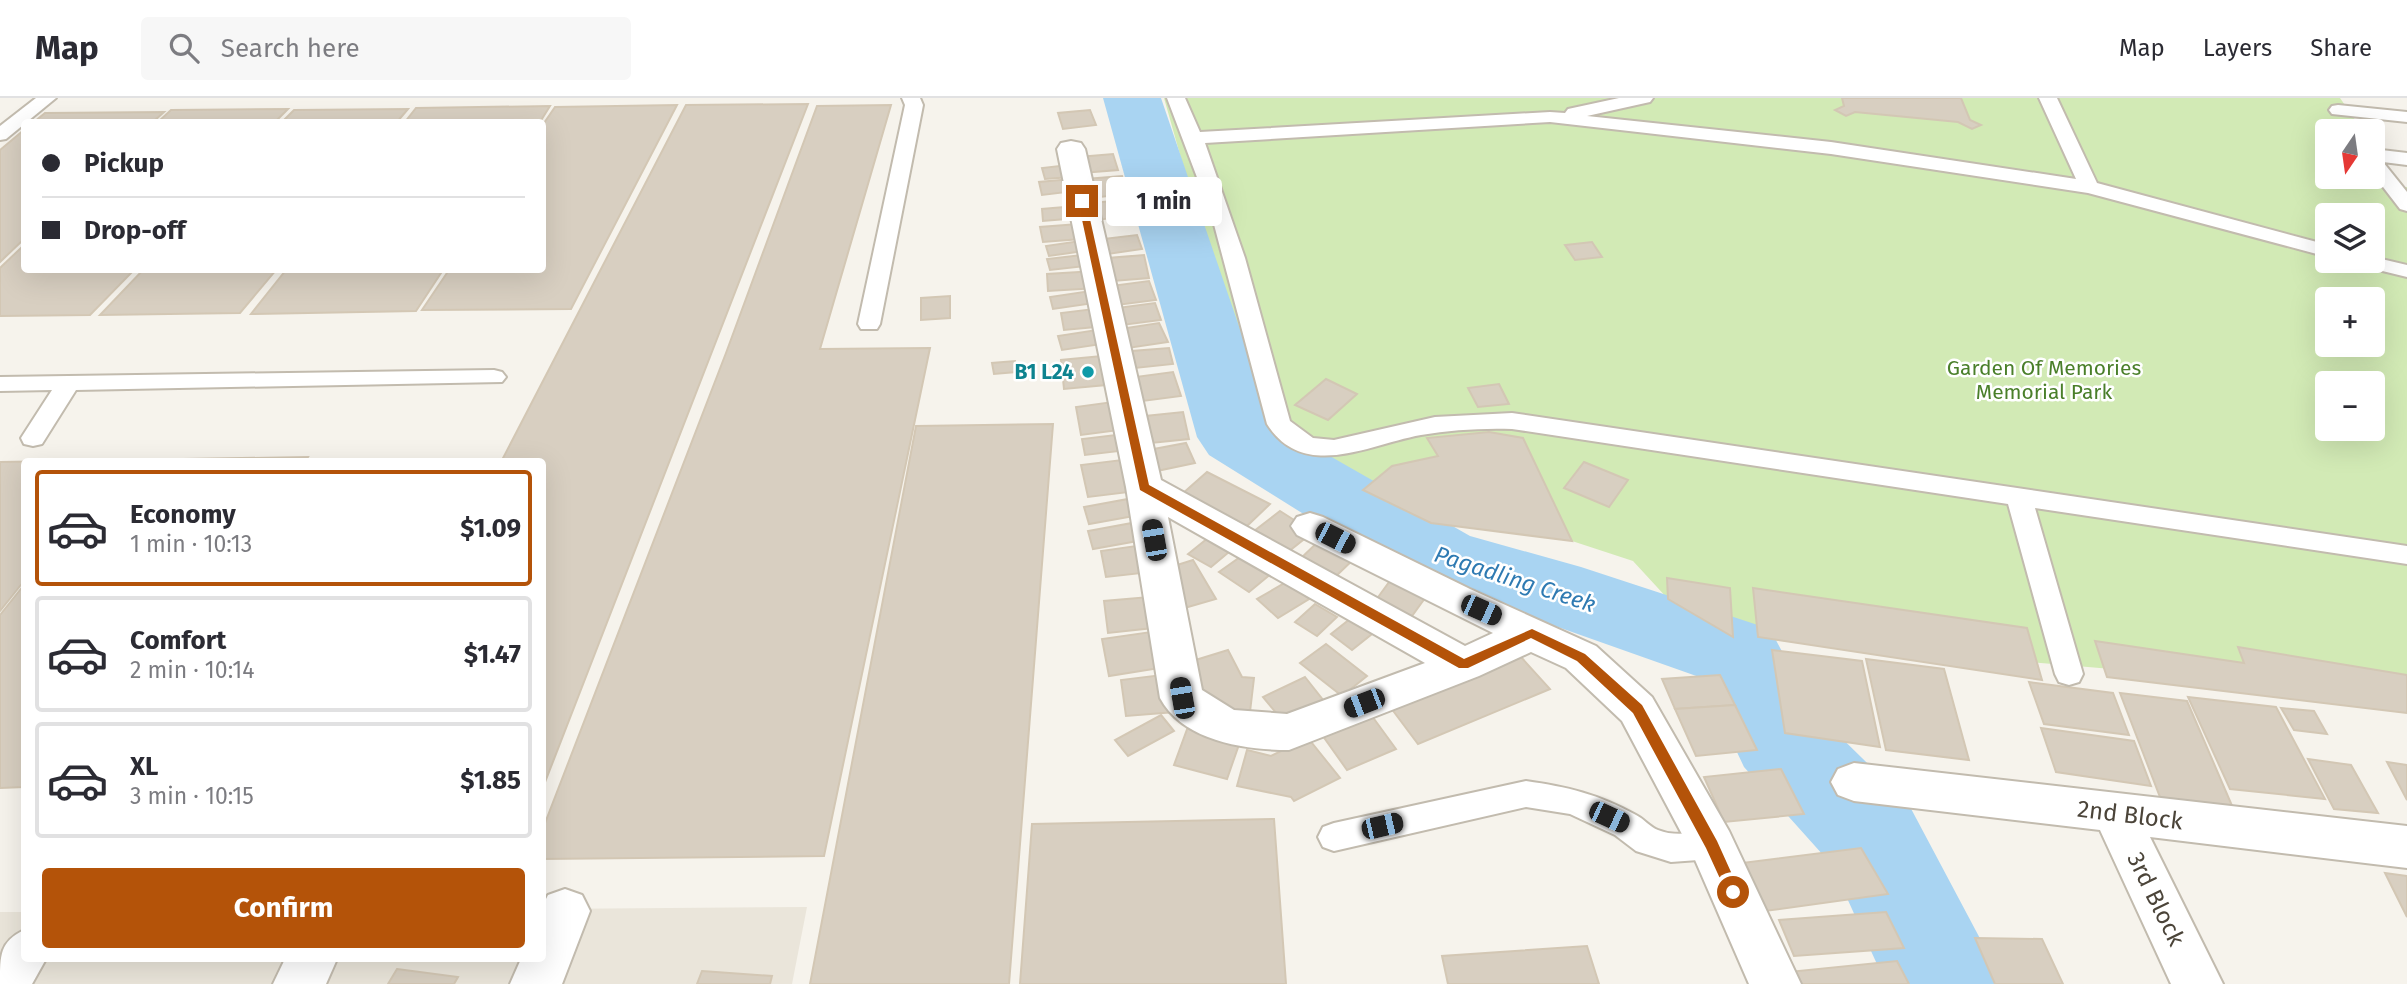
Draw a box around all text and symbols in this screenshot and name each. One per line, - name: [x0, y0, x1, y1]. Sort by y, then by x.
- search box: [141, 17, 631, 80]
- text: Map: [35, 28, 99, 68]
- icon: search: [165, 29, 203, 67]
- text: Search here: [221, 33, 360, 64]
- text: Map: [2119, 34, 2165, 62]
- text: Layers: [2203, 34, 2272, 62]
- text: Share: [2310, 34, 2372, 62]
- north arrow: [2315, 119, 2385, 189]
- map controls: [2315, 119, 2385, 441]
- text: Pickup: [84, 148, 164, 179]
- callout: 1 min: [1106, 176, 1222, 226]
- route end: [1066, 185, 1098, 217]
- text: 1 min: [1136, 187, 1192, 215]
- button: layers: [2315, 203, 2385, 273]
- text: Drop-off: [84, 215, 186, 246]
- button: +: [2315, 287, 2385, 357]
- park label: Garden Of Memories Memorial Park: [1947, 355, 2141, 405]
- place label: B1 L24: [1015, 359, 1074, 385]
- marker: B1 L24: [1080, 364, 1096, 380]
- button: −: [2315, 371, 2385, 441]
- icon: car: [46, 497, 109, 560]
- text: Economy: [130, 499, 236, 530]
- text: $1.09: [460, 513, 521, 544]
- car: [1141, 517, 1168, 563]
- car: [1312, 519, 1359, 557]
- text: 1 min · 10:13: [130, 530, 252, 558]
- water label: Pagadling Creek: [1431, 540, 1599, 618]
- car: [1458, 592, 1505, 628]
- icon: car: [46, 623, 109, 686]
- text: Comfort: [130, 625, 226, 656]
- text: $1.47: [464, 639, 521, 670]
- text: 2 min · 10:14: [130, 656, 254, 684]
- car: [1169, 675, 1196, 721]
- car: [1341, 686, 1388, 720]
- icon: car: [46, 749, 109, 812]
- text: XL: [130, 751, 158, 782]
- text: $1.85: [460, 765, 521, 796]
- text: 3 min · 10:15: [130, 782, 254, 810]
- street label: 2nd Block: [2076, 795, 2185, 835]
- car: [1586, 799, 1633, 835]
- car: [1360, 811, 1405, 841]
- street label: 3rd Block: [2121, 848, 2191, 951]
- button: Confirm: [42, 868, 525, 948]
- route start: [1717, 876, 1749, 908]

